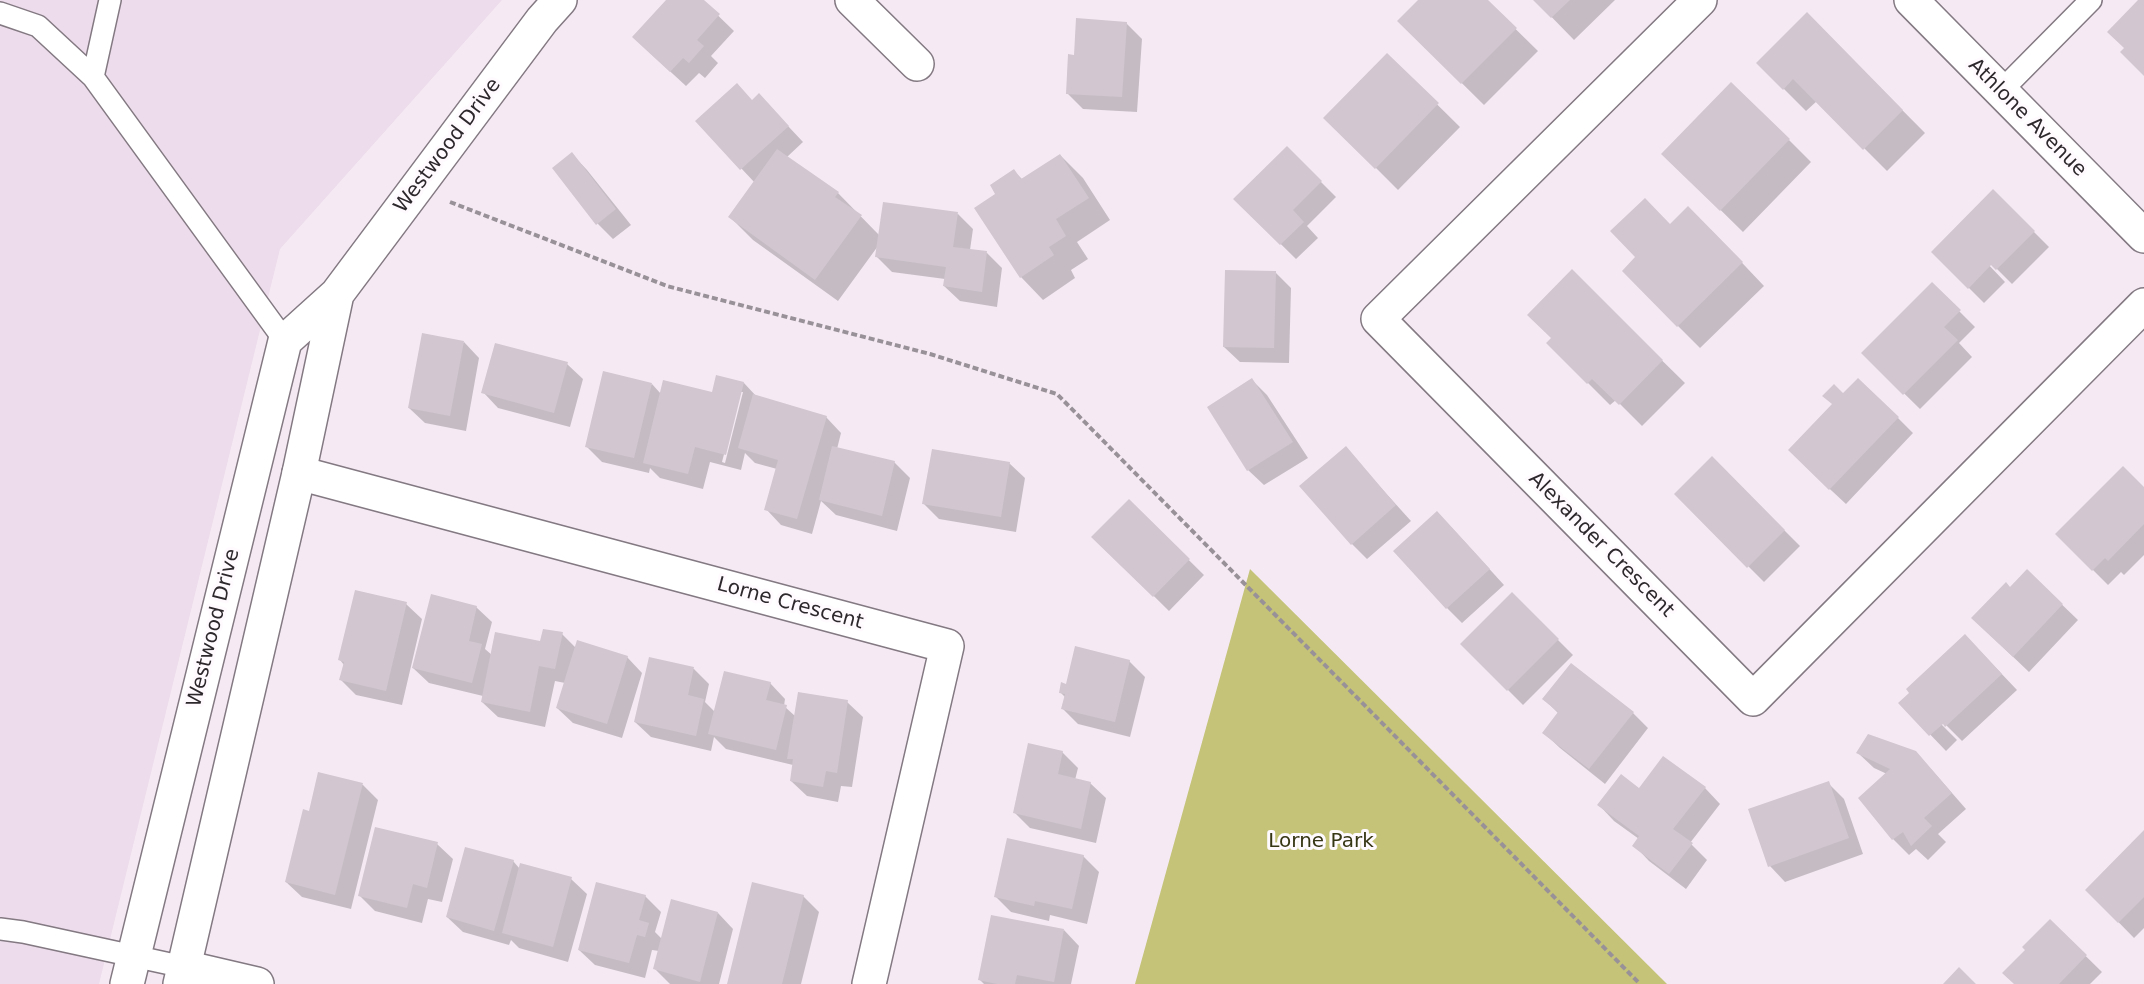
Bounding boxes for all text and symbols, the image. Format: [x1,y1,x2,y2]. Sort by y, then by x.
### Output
street label: Athlone Avenue [1963,54,2091,182]
street label: Westwood Drive [390,74,506,218]
street label: Alexander Crescent [1523,467,1679,623]
street label: Westwood Drive [183,546,245,710]
street label: Lorne Crescent [714,573,866,635]
park label: Lorne Park [1268,830,1374,854]

